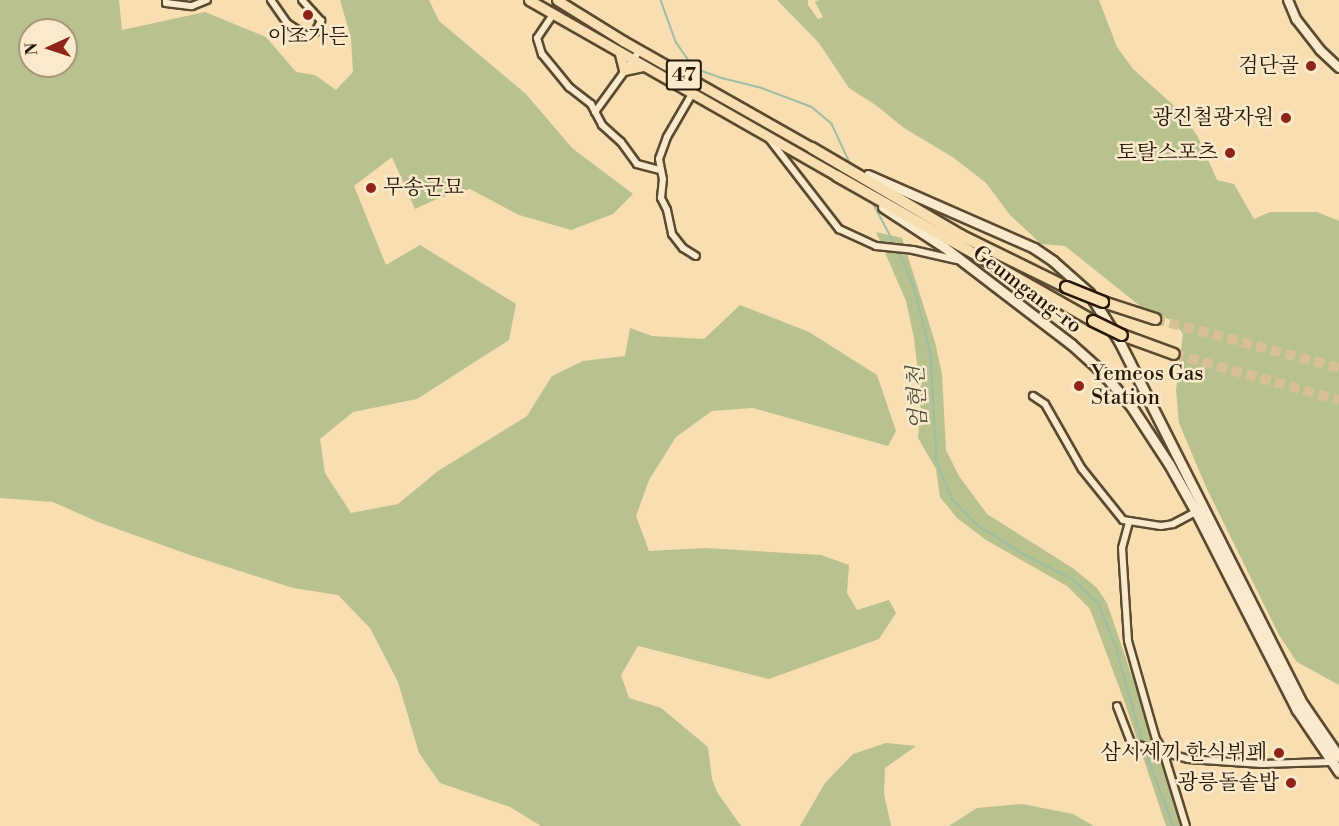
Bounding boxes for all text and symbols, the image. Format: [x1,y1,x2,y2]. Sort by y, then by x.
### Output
marker: 이조가든 [301,8,315,22]
north arrow [18,18,78,78]
place label: 이조가든 [267,24,349,50]
text: N [22,42,42,56]
place label: 검단골 [1238,53,1299,79]
road number: 47 [664,58,704,92]
marker: 검단골 [1304,59,1318,73]
place label: 광진철광자원 [1152,105,1274,131]
marker: 광진철광자원 [1279,111,1293,125]
place label: 토탈스포츠 [1117,140,1218,166]
marker: 토탈스포츠 [1223,146,1237,160]
place label: 무송군묘 [383,175,464,201]
marker: 무송군묘 [364,181,378,195]
street label: Geumgang-ro [967,241,1087,339]
place label: Yemeos Gas Station [1091,361,1204,411]
water label: 엄현천 [903,365,933,431]
marker: Yemeos Gas Station [1072,379,1086,393]
place label: 삼시세끼 한식뷔페 [1100,740,1267,766]
marker: 삼시세끼 한식뷔페 [1272,746,1286,760]
place label: 광릉돌솥밥 [1178,770,1279,796]
marker: 광릉돌솥밥 [1284,776,1298,790]

